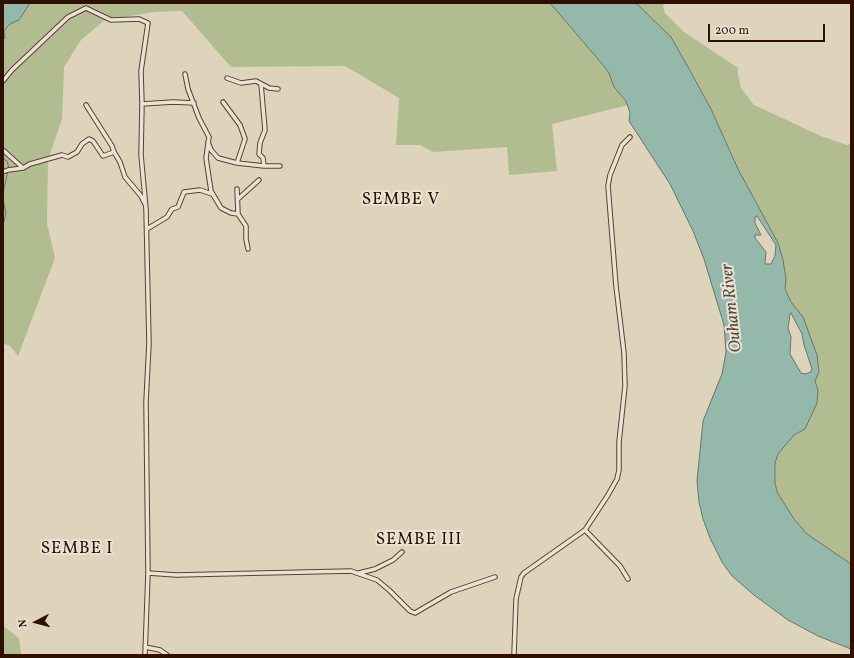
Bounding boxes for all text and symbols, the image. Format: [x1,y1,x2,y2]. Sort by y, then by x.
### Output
scale bar [710,16,827,42]
text: 200 m [715,23,749,39]
district label: SEMBE V [362,191,440,211]
water label: Ouham River [718,263,748,353]
district label: SEMBE III [376,531,462,551]
district label: SEMBE I [41,540,113,560]
north arrow [16,602,56,642]
text: N [16,619,31,628]

